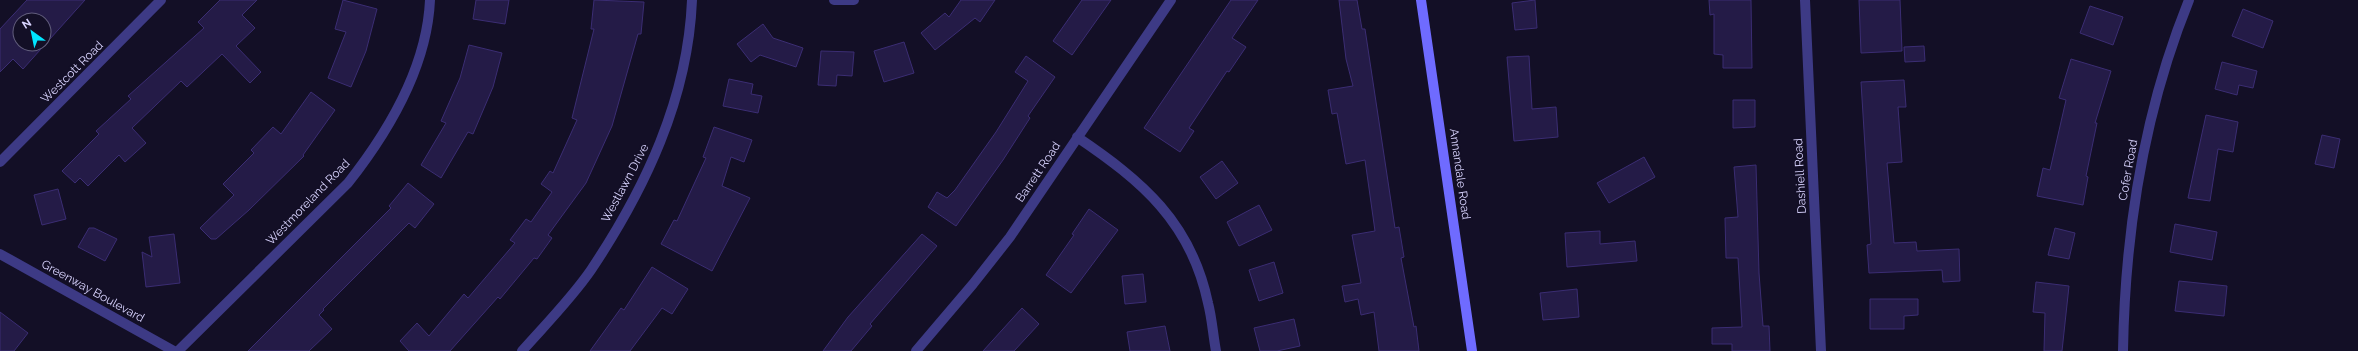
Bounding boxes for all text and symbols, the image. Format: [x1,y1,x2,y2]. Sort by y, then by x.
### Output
north arrow [12,12,52,52]
text: N [20,16,34,32]
street label: Westcott Road [38,38,106,106]
street label: Annandale Road [1447,128,1473,220]
street label: Dashiell Road [1791,138,1809,214]
street label: Cofer Road [2116,138,2140,202]
street label: Barrett Road [1013,139,1063,205]
street label: Westlawn Drive [598,141,652,225]
street label: Westmoreland Road [263,156,353,248]
street label: Greenway Boulevard [39,257,147,325]

